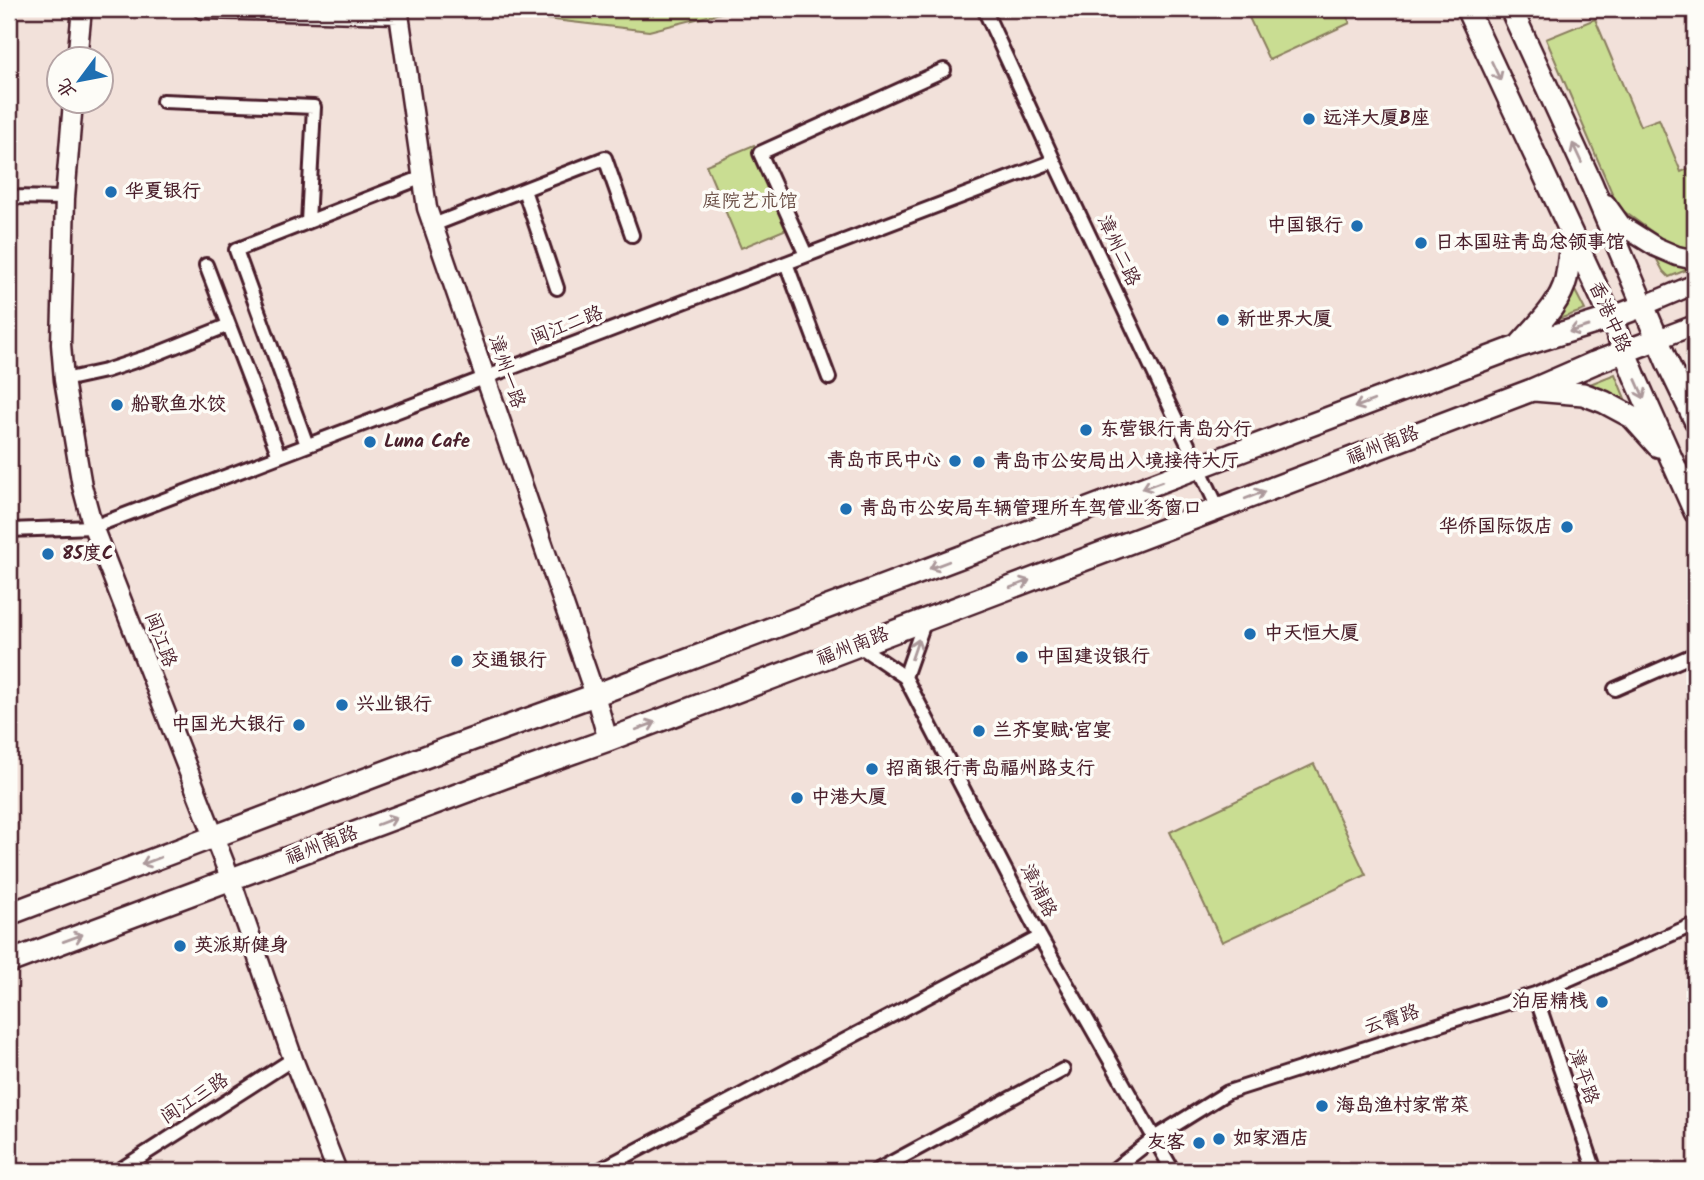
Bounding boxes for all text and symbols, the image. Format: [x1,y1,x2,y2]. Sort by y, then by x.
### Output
north arrow [46,46,116,116]
one-way arrow [1489,60,1503,81]
text: 北 [50,72,85,104]
place label: 远洋大厦B座 [1323,104,1430,134]
marker: 远洋大厦B座 [1301,111,1317,127]
one-way arrow [1570,143,1583,164]
place label: 华夏银行 [125,177,201,207]
marker: 华夏银行 [103,184,119,200]
park label: 庭院艺术馆 [702,187,798,217]
street label: 漳州二路 [1088,210,1148,292]
place label: 中国银行 [1267,211,1343,241]
marker: 中国银行 [1349,218,1365,234]
place label: 日本国驻青岛总领事馆 [1435,228,1625,258]
marker: 日本国驻青岛总领事馆 [1413,235,1429,251]
street label: 香港中路 [1580,276,1638,358]
street label: 闽江二路 [526,298,608,354]
place label: 新世界大厦 [1237,305,1332,335]
marker: 新世界大厦 [1215,312,1231,328]
one-way arrow [1568,323,1590,336]
street label: 漳州一路 [479,331,533,413]
one-way arrow [1634,378,1647,399]
place label: 船歌鱼水饺 [131,390,226,420]
marker: 船歌鱼水饺 [109,397,125,413]
one-way arrow [1354,399,1376,411]
place label: 东营银行青岛分行 [1100,415,1252,445]
street label: 福州南路 [1342,418,1424,474]
marker: 东营银行青岛分行 [1078,422,1094,438]
place label: Luna Cafe [384,427,470,457]
marker: Luna Cafe [362,434,378,450]
place label: 青岛市民中心 [827,446,941,476]
place label: 青岛市公安局出入境接待大厅 [993,447,1240,477]
marker: 青岛市民中心 [947,453,963,469]
marker: 青岛市公安局出入境接待大厅 [971,454,987,470]
one-way arrow [1141,480,1163,492]
one-way arrow [1244,488,1266,501]
place label: 青岛市公安局车辆管理所车驾管业务窗口 [860,494,1202,524]
marker: 青岛市公安局车辆管理所车驾管业务窗口 [838,501,854,517]
place label: 华侨国际饭店 [1439,512,1553,542]
marker: 华侨国际饭店 [1559,519,1575,535]
place label: 85度C [62,539,114,569]
marker: 85度C [40,546,56,562]
one-way arrow [928,559,950,572]
one-way arrow [1008,577,1030,590]
street label: 闽江路 [136,608,184,672]
street label: 福州南路 [812,619,894,675]
place label: 中天恒大厦 [1264,619,1359,649]
marker: 中天恒大厦 [1242,626,1258,642]
one-way arrow [910,638,922,660]
place label: 中国建设银行 [1036,642,1150,672]
place label: 交通银行 [471,646,547,676]
marker: 中国建设银行 [1014,649,1030,665]
marker: 交通银行 [449,653,465,669]
place label: 兴业银行 [356,690,432,720]
marker: 兴业银行 [334,697,350,713]
place label: 中国光大银行 [171,710,285,740]
place label: 兰齐宴赋·宫宴 [993,716,1112,746]
marker: 中国光大银行 [291,717,307,733]
one-way arrow [635,718,657,731]
marker: 兰齐宴赋·宫宴 [971,723,987,739]
place label: 招商银行青岛福州路支行 [886,754,1095,784]
marker: 招商银行青岛福州路支行 [864,761,880,777]
place label: 中港大厦 [811,783,887,813]
marker: 中港大厦 [789,790,805,806]
one-way arrow [376,814,397,827]
street label: 福州南路 [281,818,363,874]
one-way arrow [140,856,162,868]
street label: 漳浦路 [1012,859,1064,923]
one-way arrow [61,931,83,944]
place label: 英派斯健身 [194,931,289,961]
marker: 英派斯健身 [172,938,188,954]
place label: 泊居精栈 [1512,987,1588,1017]
marker: 泊居精栈 [1594,994,1610,1010]
street label: 云霄路 [1360,997,1424,1043]
street label: 漳平路 [1560,1045,1606,1109]
street label: 闽江三路 [155,1066,235,1132]
place label: 海岛渔村家常菜 [1336,1091,1469,1121]
marker: 海岛渔村家常菜 [1314,1098,1330,1114]
place label: 如家酒店 [1233,1124,1309,1154]
place label: 友客 [1147,1128,1185,1158]
marker: 如家酒店 [1211,1131,1227,1147]
marker: 友客 [1191,1135,1207,1151]

